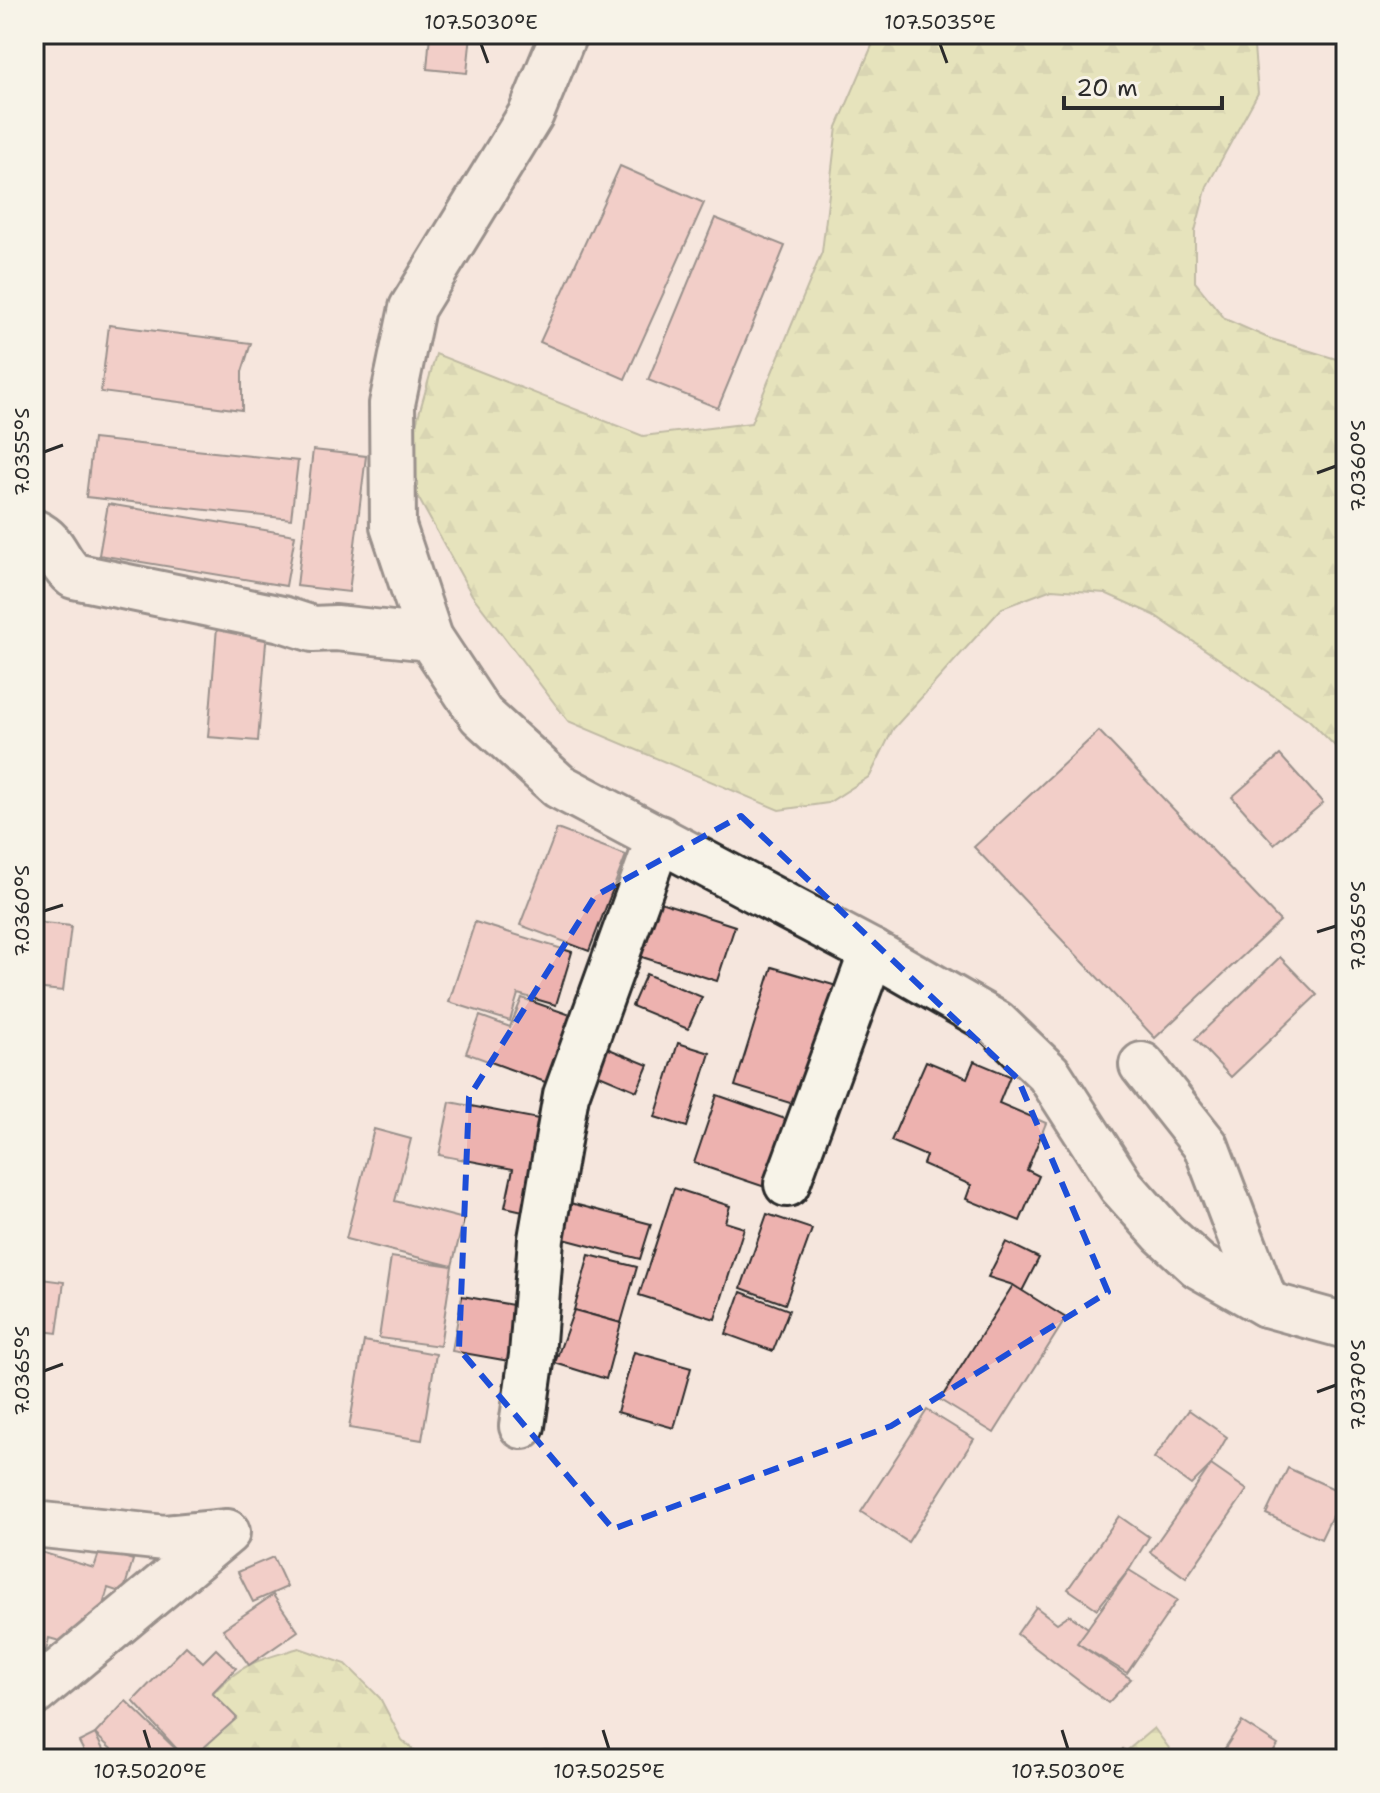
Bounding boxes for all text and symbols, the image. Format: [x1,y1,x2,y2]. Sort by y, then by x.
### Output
text: 107.5030°E [424,9,538,35]
text: 107.5035°E [884,9,996,35]
scale bar [1064,60,1222,110]
text: 20 m [1076,72,1138,104]
text: 7.0355°S [9,408,35,496]
text: 7.0360°S [1345,420,1371,512]
text: 7.0360°S [9,865,35,957]
text: 7.0365°S [1345,881,1371,971]
text: 7.0365°S [9,1326,35,1416]
text: 7.0370°S [1345,1339,1371,1431]
text: 107.5020°E [93,1758,207,1784]
text: 107.5025°E [553,1758,665,1784]
text: 107.5030°E [1011,1758,1125,1784]

